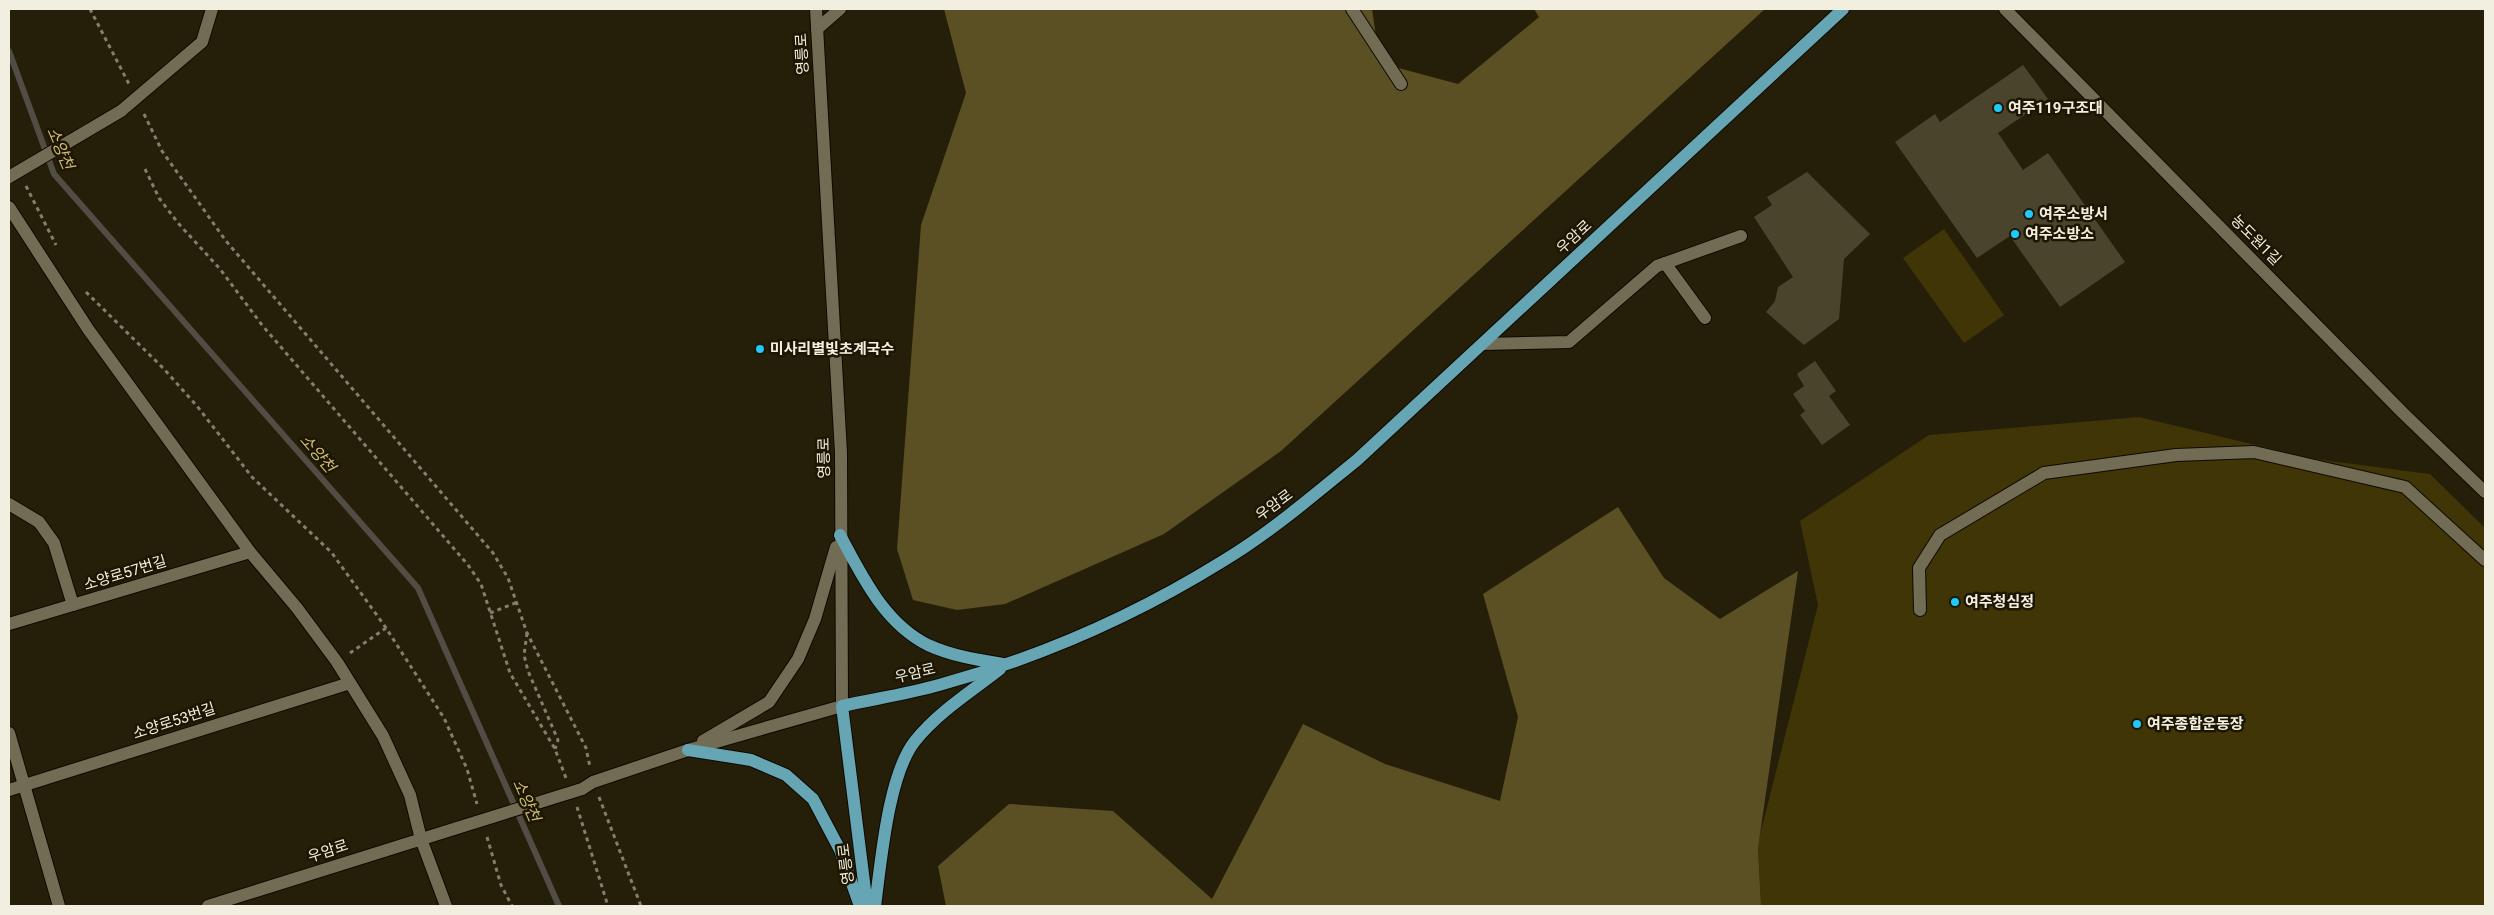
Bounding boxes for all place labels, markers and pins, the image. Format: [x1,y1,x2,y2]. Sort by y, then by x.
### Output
place label: 여주119구조대 [2008,99,2103,117]
marker: 여주119구조대 [1992,102,2004,114]
place label: 여주소방서 [2039,205,2108,223]
marker: 여주소방서 [2023,208,2035,220]
place label: 여주소방소 [2025,225,2094,243]
marker: 여주소방소 [2009,228,2021,240]
place label: 미사리별빛초계국수 [770,340,894,358]
marker: 미사리별빛초계국수 [754,343,766,355]
place label: 여주청심정 [1965,593,2034,611]
marker: 여주청심정 [1949,596,1961,608]
place label: 여주종합운동장 [2147,715,2244,733]
marker: 여주종합운동장 [2131,718,2143,730]

